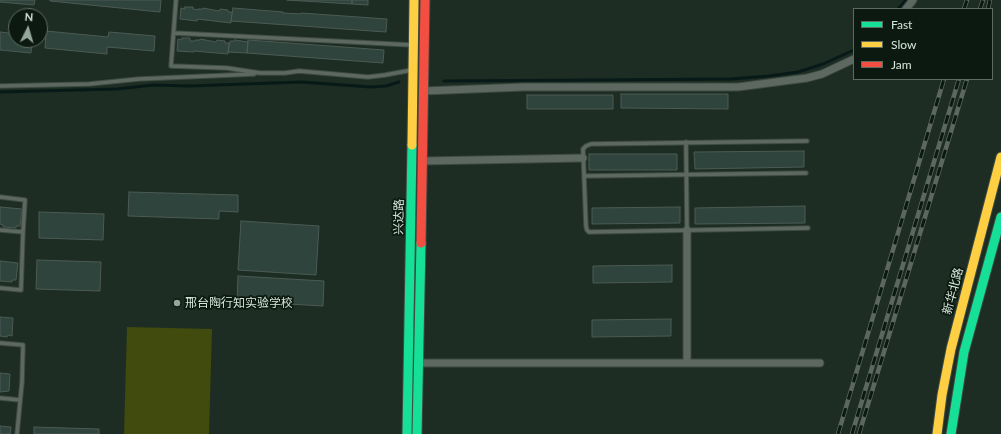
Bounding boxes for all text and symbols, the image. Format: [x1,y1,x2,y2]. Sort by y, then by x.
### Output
north arrow [8,8,48,48]
legend [853,8,993,80]
text: N [24,10,34,23]
text: Fast [891,17,912,32]
text: Slow [891,37,916,52]
text: Jam [891,57,912,72]
street label: 兴达路 [391,199,407,235]
street label: 新华北路 [940,266,966,316]
place label: 邢台陶行知实验学校 [185,296,293,310]
marker: 邢台陶行知实验学校 [172,298,182,308]

